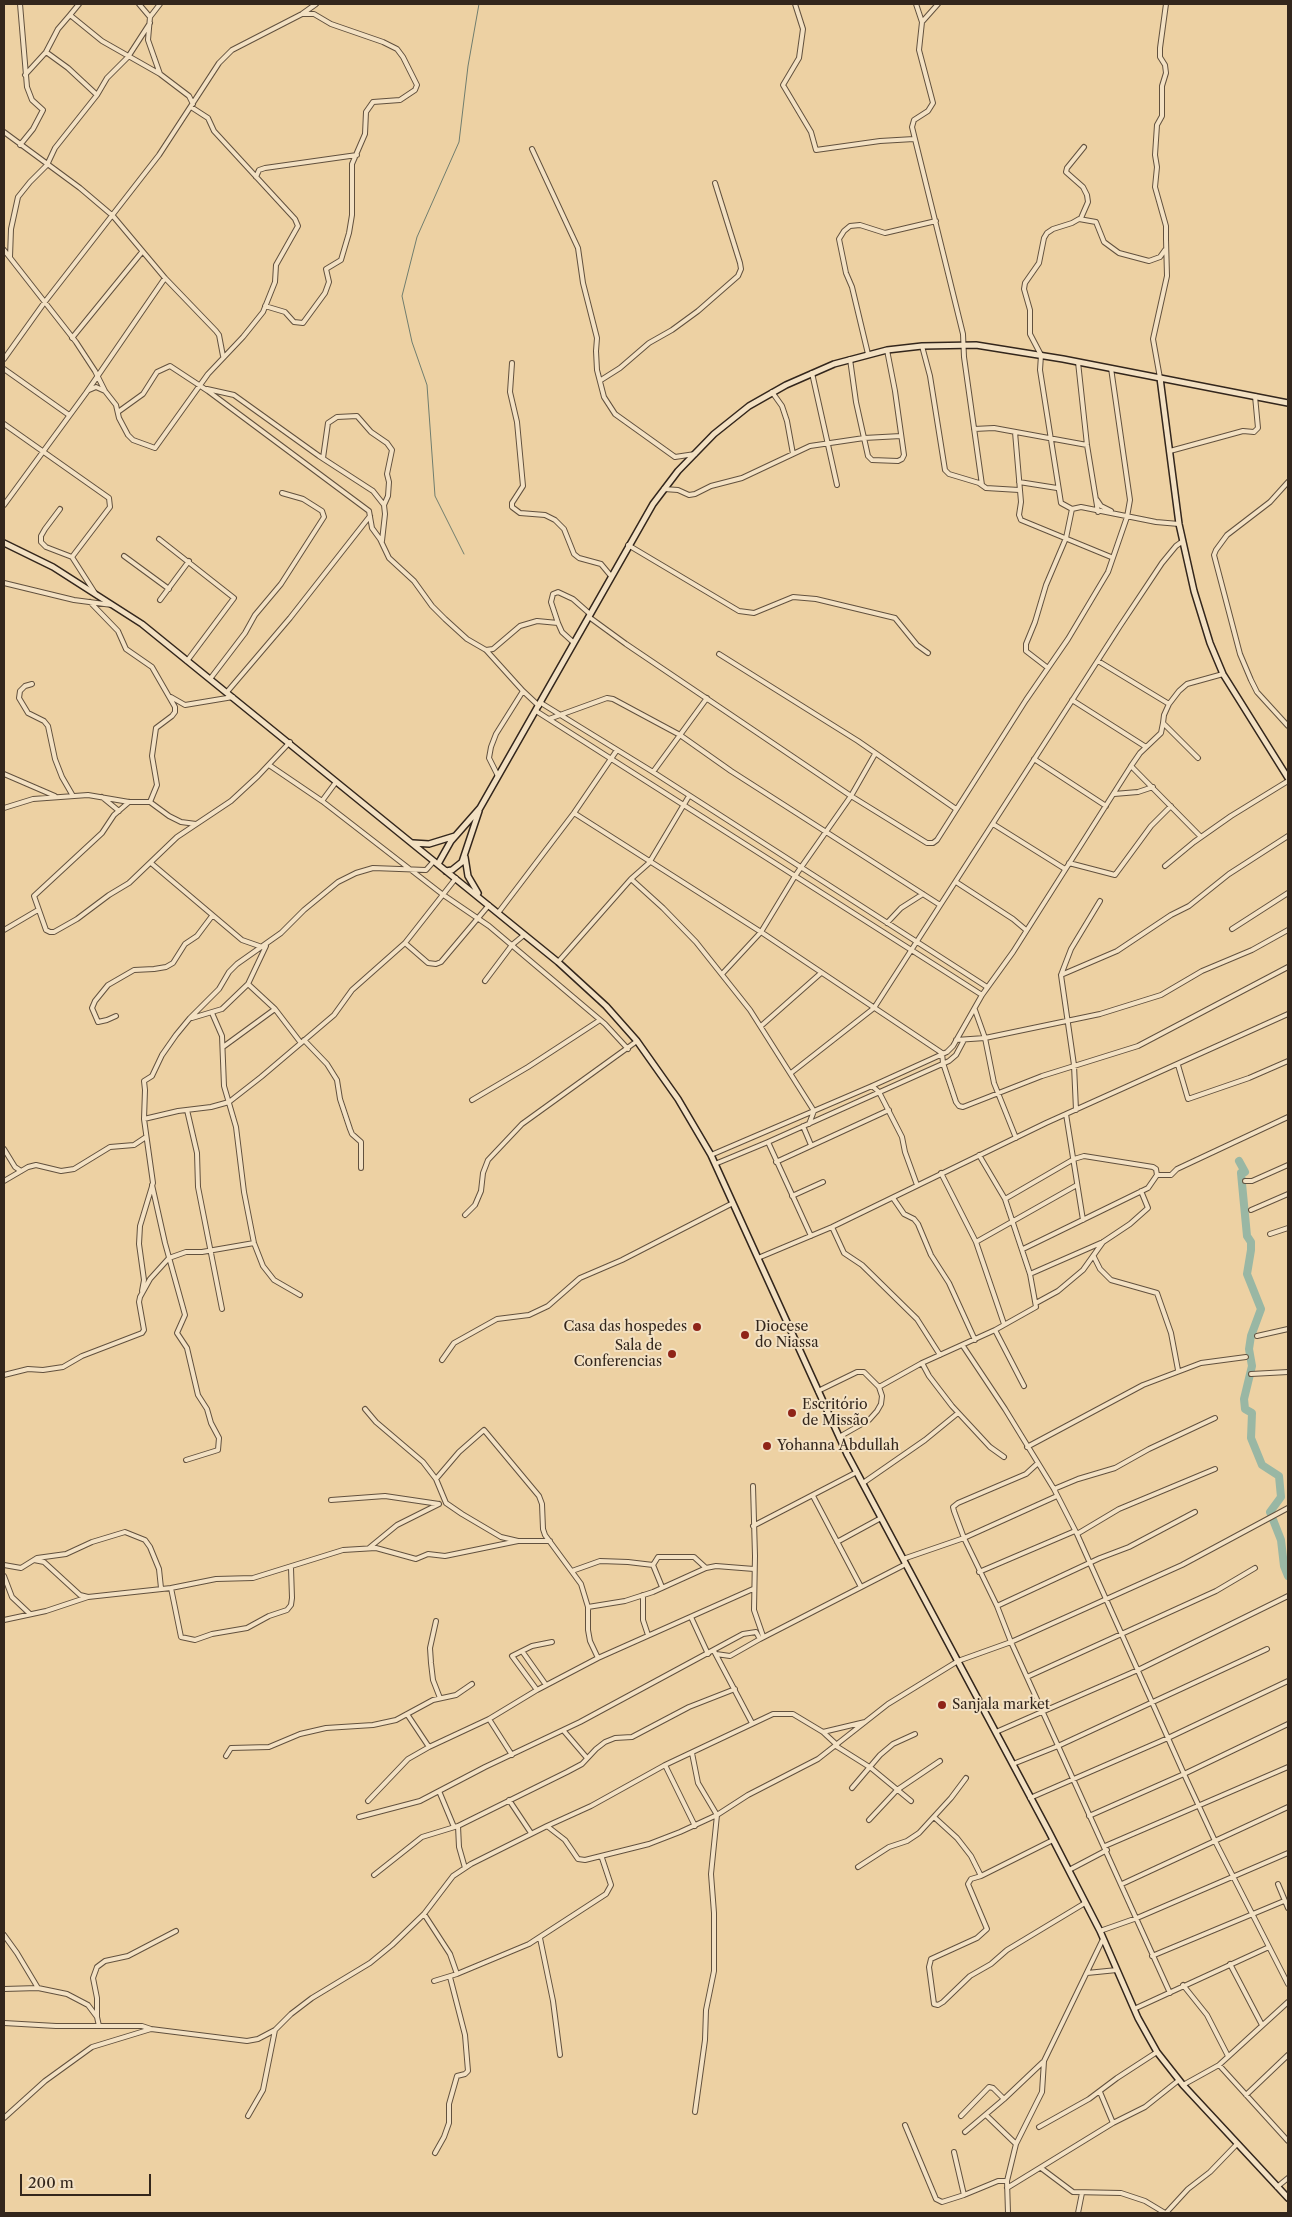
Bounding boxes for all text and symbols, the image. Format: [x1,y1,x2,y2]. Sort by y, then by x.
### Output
place label: Casa das hospedes [563,1319,687,1335]
place label: Diocese do Niassa [755,1319,819,1351]
marker: Casa das hospedes [691,1321,703,1333]
marker: Diocese do Niassa [739,1329,751,1341]
place label: Sala de Conferencias [574,1338,662,1370]
marker: Sala de Conferencias [666,1348,678,1360]
place label: Escritório de Missão [802,1397,869,1430]
marker: Escritório de Missão [786,1407,798,1419]
place label: Yohanna Abdullah [777,1438,899,1454]
marker: Yohanna Abdullah [761,1440,773,1452]
place label: Sanjala market [952,1697,1050,1713]
marker: Sanjala market [936,1699,948,1711]
scale bar [22,2164,154,2196]
text: 200 m [28,2173,74,2192]

